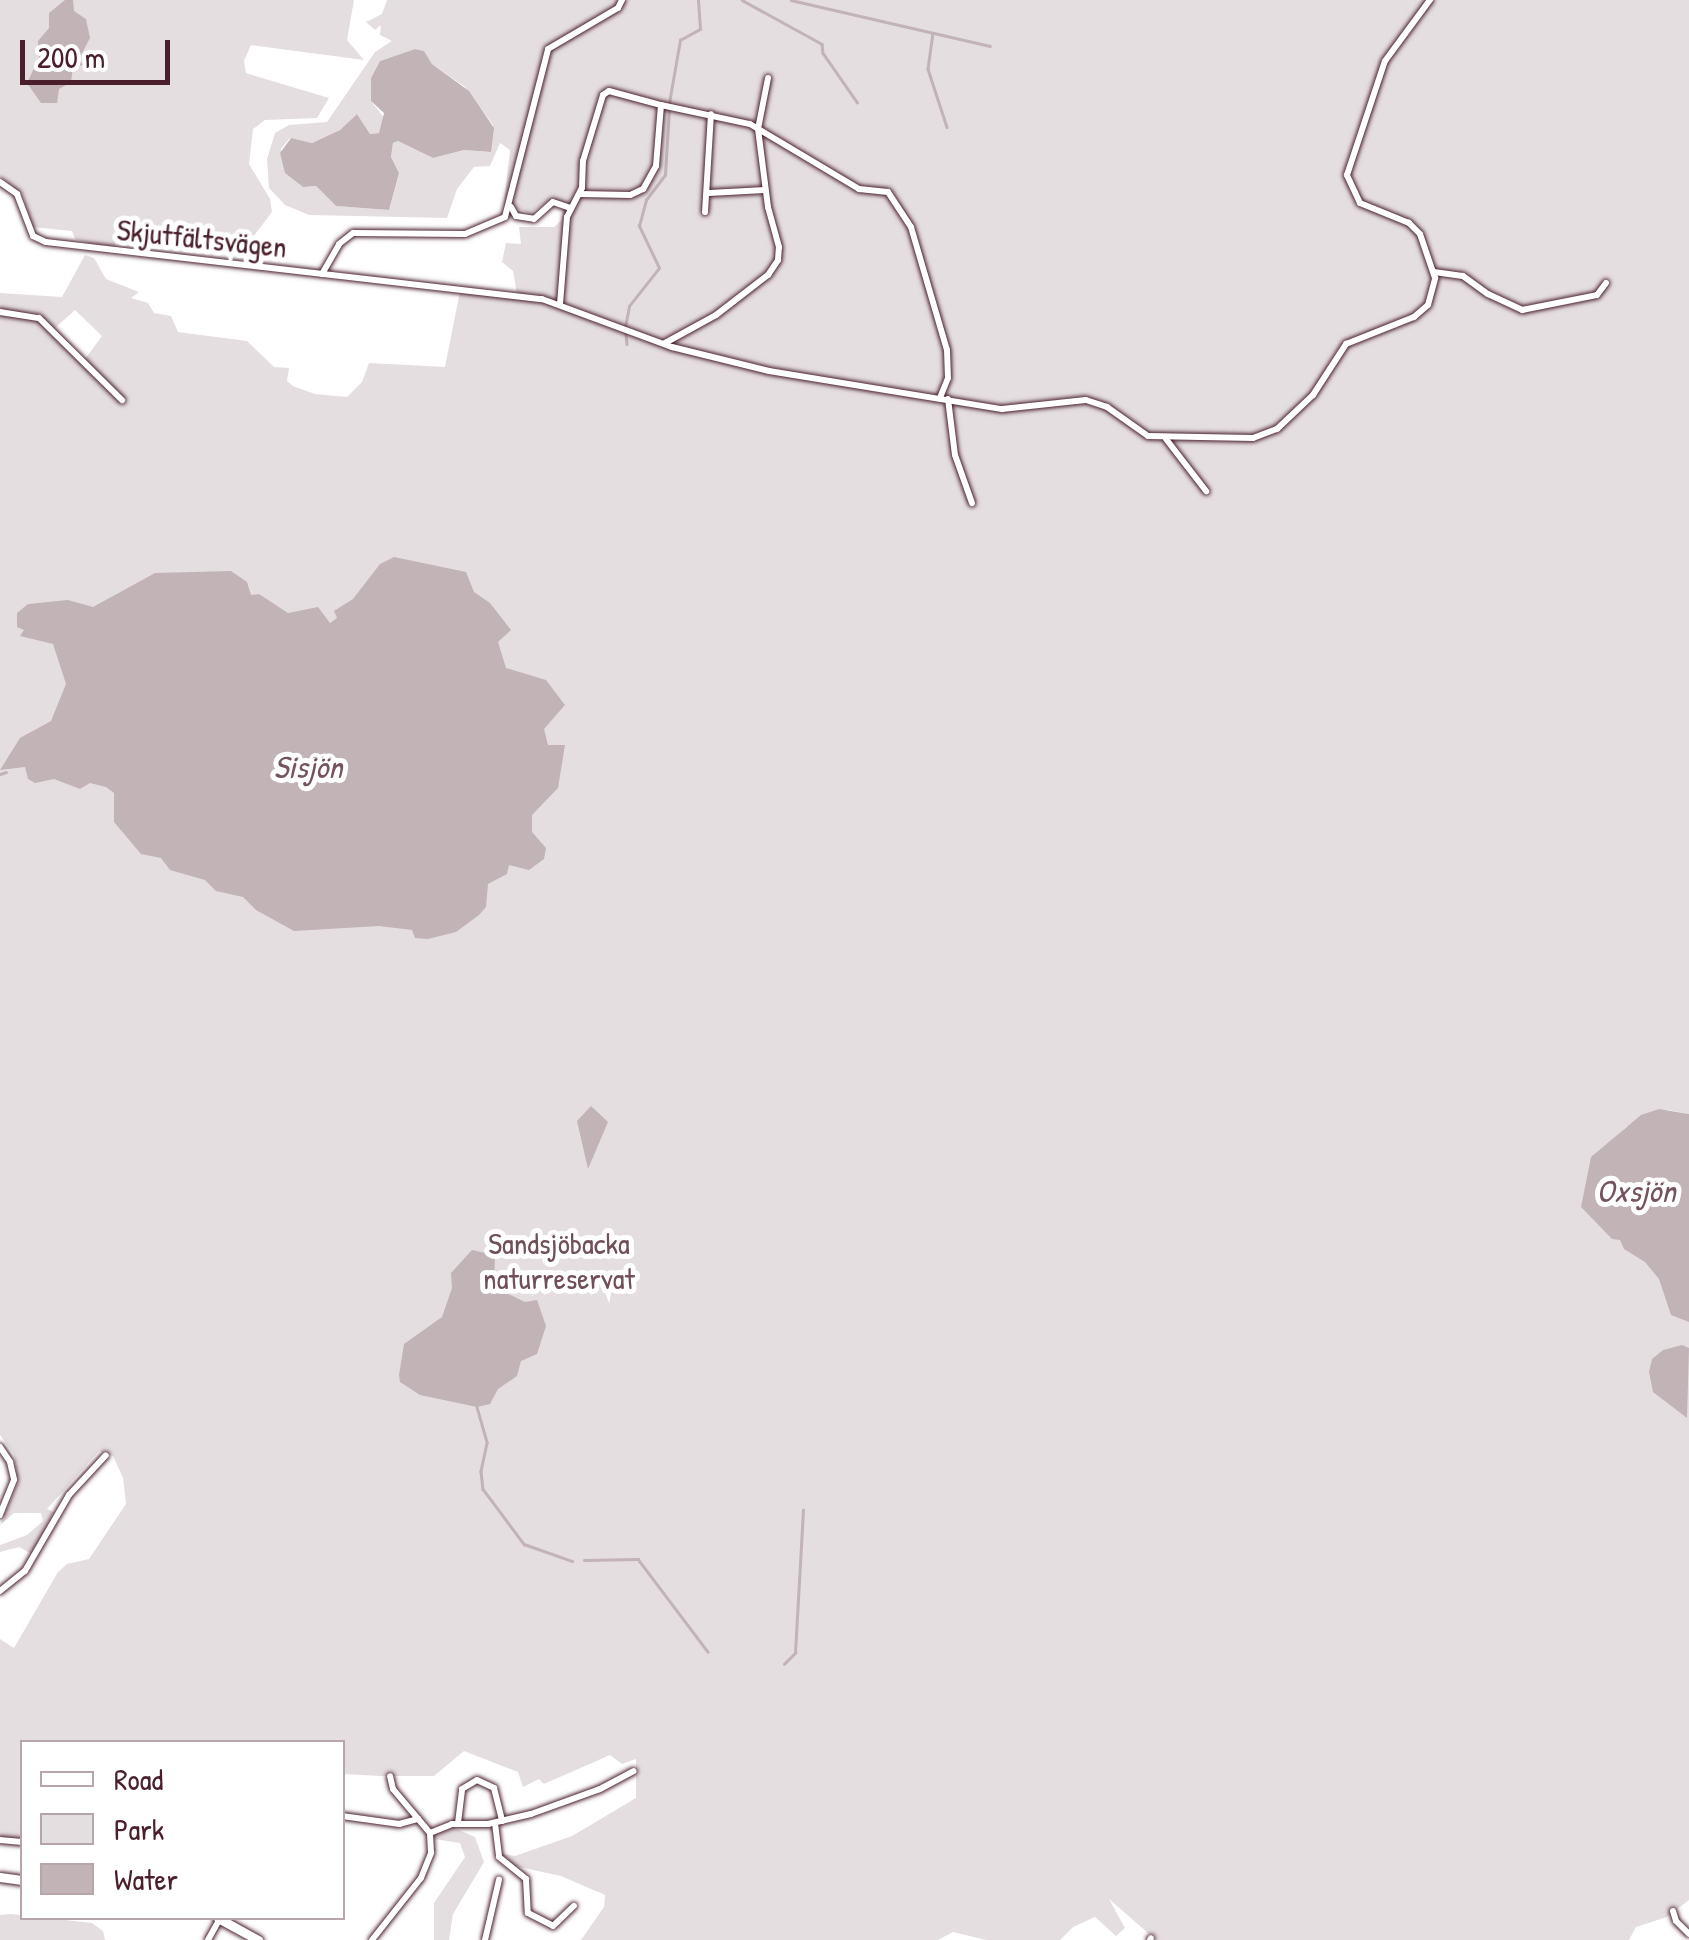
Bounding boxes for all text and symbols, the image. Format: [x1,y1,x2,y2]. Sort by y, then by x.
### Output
scale bar [25,20,175,82]
text: 200 m [37,37,105,77]
street label: Skjutfältsvägen [115,211,289,265]
water label: Sisjön [273,748,343,786]
water label: Oxsjön [1596,1172,1676,1210]
park label: Sandsjöbacka naturreservat [483,1225,635,1296]
legend [20,1740,345,1920]
text: Road [114,1759,163,1799]
text: Park [114,1809,164,1849]
text: Water [114,1859,178,1899]

